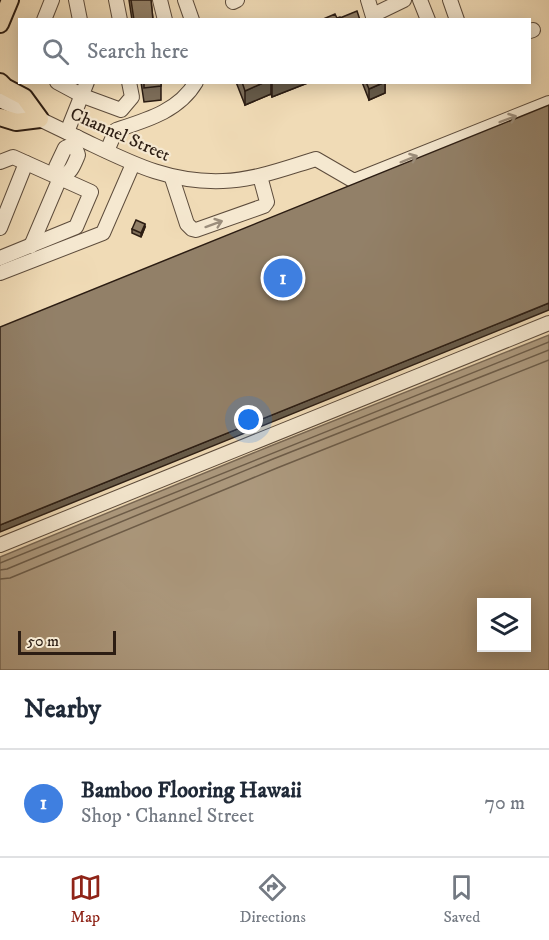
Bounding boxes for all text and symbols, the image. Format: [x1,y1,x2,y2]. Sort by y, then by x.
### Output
search box [18,18,531,84]
icon: search [39,35,72,68]
text: Search here [87,38,189,65]
street label: Channel Street [67,103,174,167]
one-way arrow [498,113,516,124]
one-way arrow [399,153,417,164]
one-way arrow [204,217,223,228]
pin: 1 [264,256,302,300]
your location [234,405,263,434]
map controls [477,598,531,652]
button: layers [477,598,531,652]
scale bar [18,628,116,656]
text: 50 m [27,631,59,651]
text: Nearby [24,693,101,726]
text: Bamboo Flooring Hawaii [81,777,302,804]
text: 1 [40,791,47,816]
text: 70 m [484,791,525,816]
text: Shop · Channel Street [81,804,254,829]
tab: Map [69,871,102,927]
tab: Directions [239,871,306,927]
tab: Saved [443,871,480,927]

